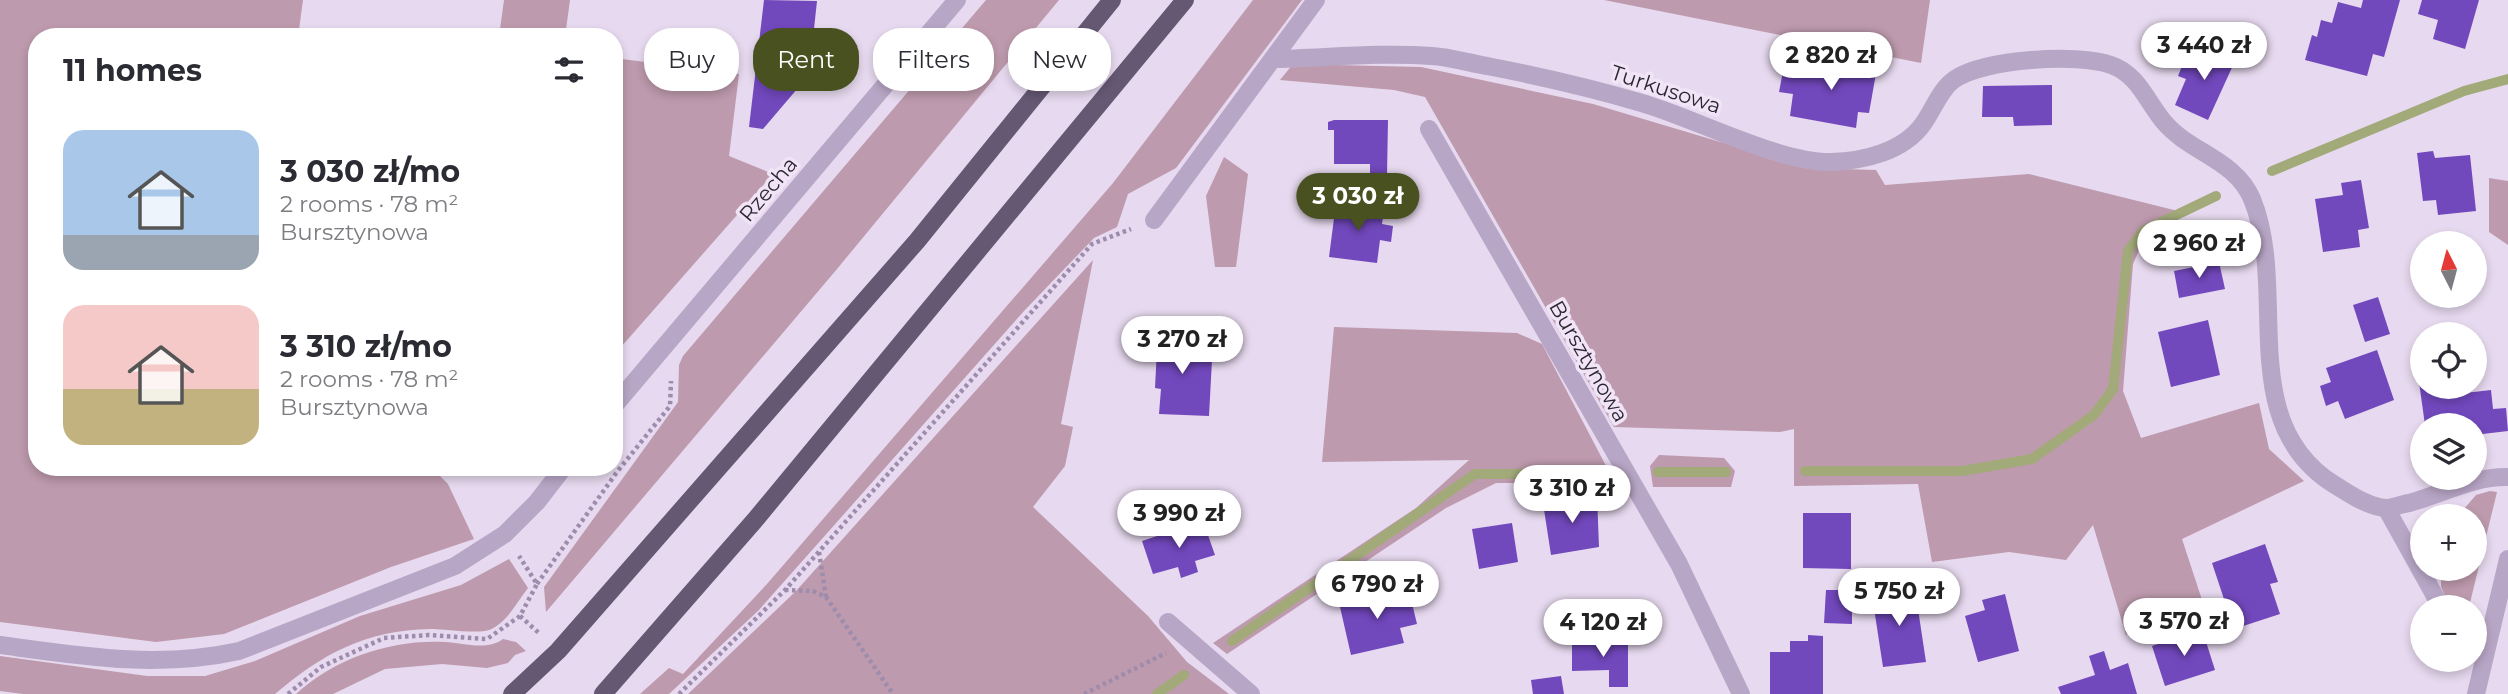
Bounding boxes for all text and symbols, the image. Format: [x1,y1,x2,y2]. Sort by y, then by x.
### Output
pin: 3 440 zł [2132,22,2276,82]
chip: Buy [644,28,739,91]
chip: Rent [753,28,859,91]
chip: Filters [873,28,994,91]
chip: New [1008,28,1111,91]
text: 3 440 zł [2157,31,2251,59]
pin: 2 820 zł [1759,32,1903,92]
text: 2 820 zł [1786,41,1876,69]
icon: filters [550,51,588,89]
text: 11 homes [63,52,202,89]
street label: Turkusowa [1608,59,1724,119]
street label: Rzecha [734,152,802,226]
text: 3 030 zł/mo [280,153,460,190]
icon: home [119,158,203,242]
pin: 3 030 zł [1286,174,1430,233]
text: 3 030 zł [1312,182,1404,210]
text: 2 rooms · 78 m² [280,190,458,218]
text: Bursztynowa [280,218,429,246]
pin: 2 960 zł [2127,220,2271,280]
text: 2 960 zł [2153,229,2245,257]
north arrow [2410,231,2487,308]
map controls [2410,231,2487,672]
street label: Bursztynowa [1544,296,1634,426]
pin: 3 270 zł [1110,316,1254,376]
button: locate [2410,322,2487,399]
text: 3 270 zł [1137,325,1227,353]
text: 3 310 zł/mo [280,328,452,365]
icon: home [119,333,203,417]
text: 2 rooms · 78 m² [280,365,458,393]
text: Bursztynowa [280,393,429,421]
button: layers [2410,413,2487,490]
pin: 3 310 zł [1500,466,1644,525]
text: 3 310 zł [1530,474,1614,502]
pin: 3 990 zł [1107,490,1251,550]
text: 3 990 zł [1133,499,1225,527]
button: + [2410,504,2487,581]
pin: 6 790 zł [1305,562,1449,621]
pin: 5 750 zł [1827,568,1971,628]
text: 6 790 zł [1331,570,1423,598]
text: 5 750 zł [1854,577,1944,605]
button: − [2410,595,2487,672]
pin: 3 570 zł [2112,598,2256,658]
pin: 4 120 zł [1531,600,1675,659]
text: 3 570 zł [2139,607,2229,635]
text: 4 120 zł [1559,608,1647,636]

